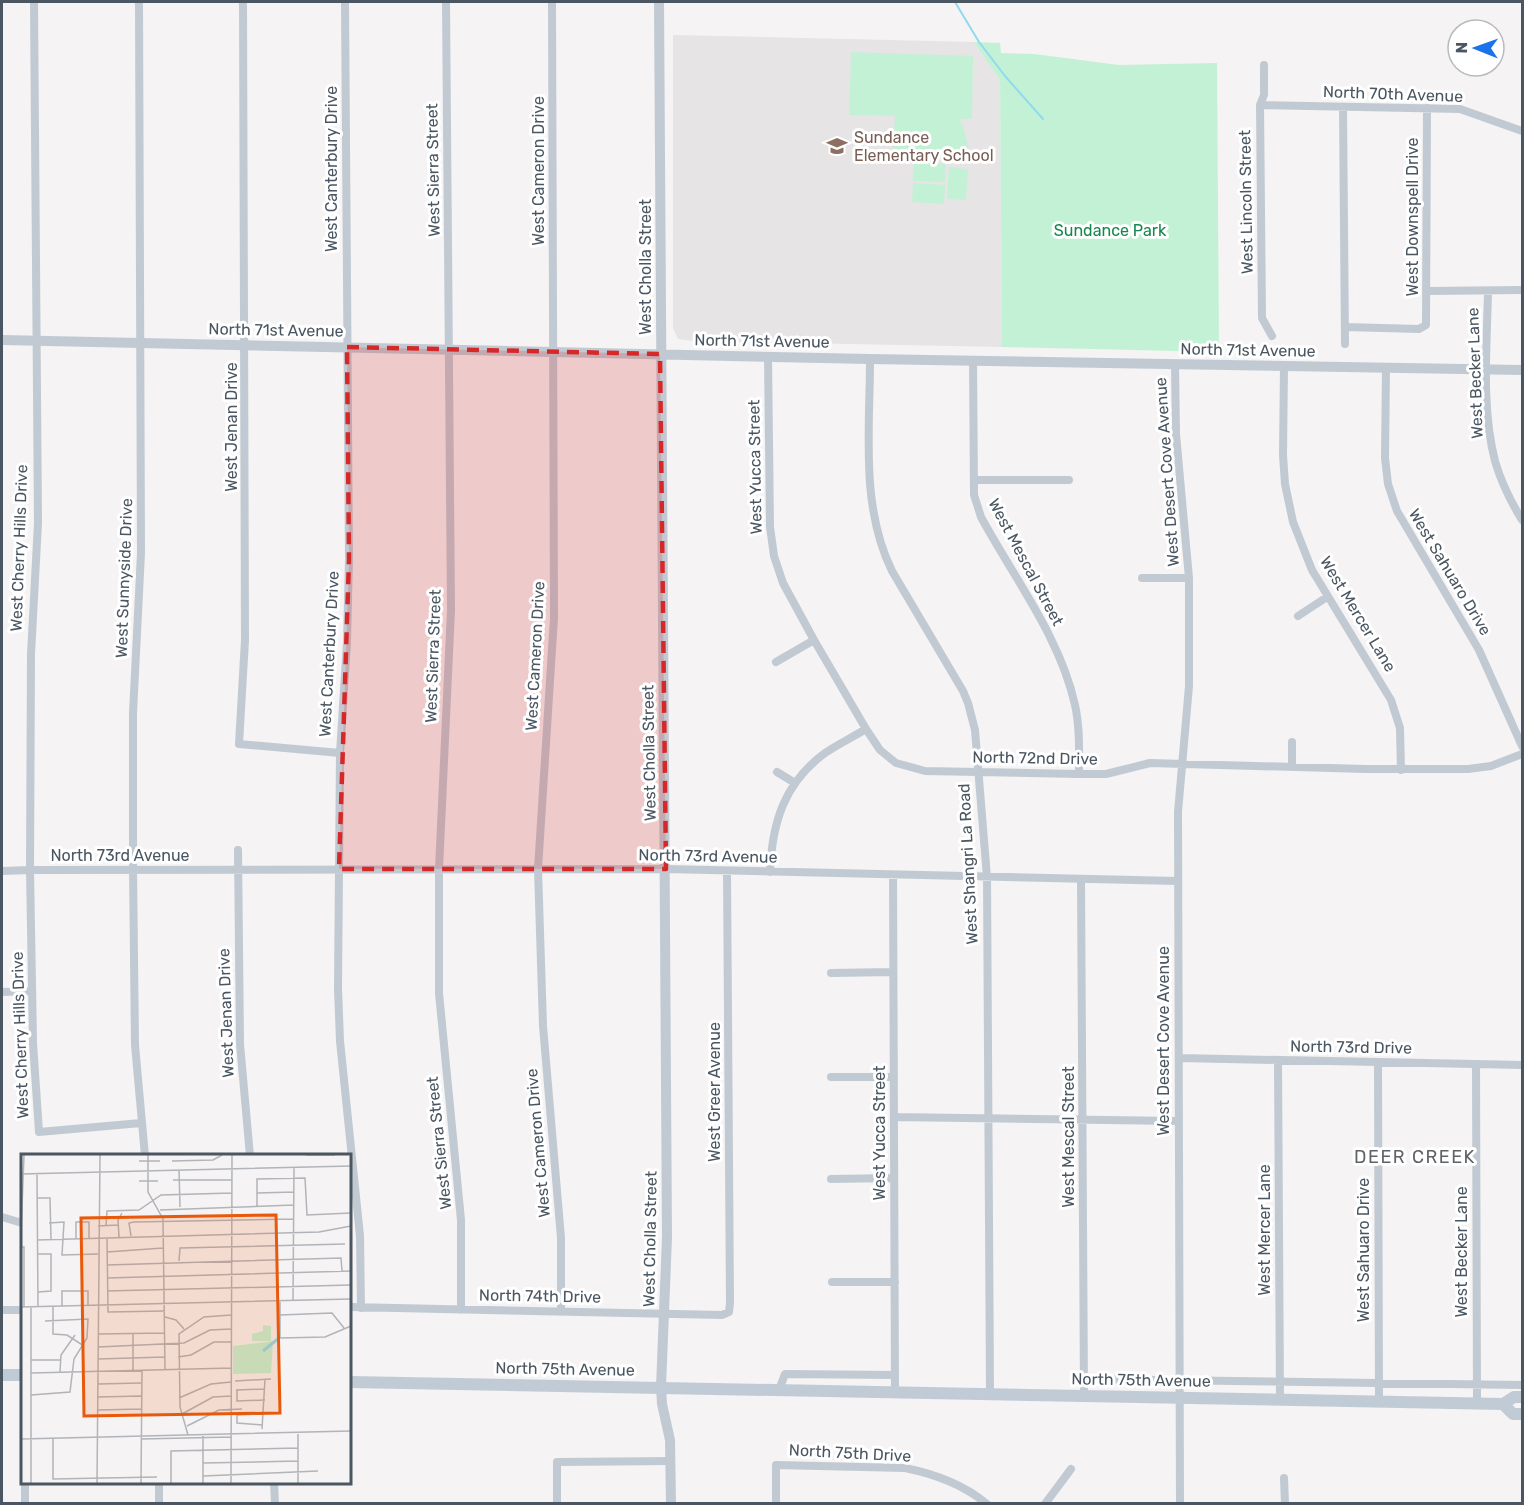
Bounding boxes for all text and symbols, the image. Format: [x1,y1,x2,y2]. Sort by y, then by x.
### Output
north arrow [1446,18,1506,78]
text: N [1452,42,1471,54]
street label: North 70th Avenue [1323,82,1463,106]
street label: West Canterbury Drive [322,86,341,252]
street label: West Cameron Drive [529,96,548,246]
street label: West Sierra Street [422,103,444,237]
place label: Sundance Elementary School [854,128,994,165]
street label: West Lincoln Street [1235,130,1257,274]
school or university icon: Sundance Elementary School [825,134,849,158]
street label: West Downspell Drive [1403,137,1422,297]
street label: West Cholla Street [636,199,655,335]
park label: Sundance Park [1054,221,1167,240]
street label: West Becker Lane [1463,307,1487,439]
street label: North 71st Avenue [208,319,344,341]
street label: North 71st Avenue [694,330,830,352]
street label: North 71st Avenue [1180,339,1316,361]
street label: West Jenan Drive [222,362,241,492]
street label: West Desert Cove Avenue [1151,377,1183,567]
street label: West Yucca Street [744,399,766,535]
street label: West Cherry Hills Drive [7,464,31,632]
street label: West Mescal Street [984,495,1068,629]
street label: West Sunnyside Drive [112,498,136,658]
street label: West Sahuaro Drive [1405,505,1495,639]
street label: West Mercer Lane [1316,553,1400,675]
street label: West Canterbury Drive [315,570,343,737]
street label: West Cameron Drive [522,581,548,731]
street label: West Sierra Street [421,589,445,723]
street label: West Cholla Street [638,685,660,821]
street label: North 72nd Drive [972,747,1098,769]
street label: West Shangri La Road [954,783,982,945]
street label: North 73rd Avenue [638,845,778,867]
street label: North 73rd Avenue [50,846,190,865]
street label: West Desert Cove Avenue [1154,946,1173,1136]
street label: West Jenan Drive [214,948,238,1078]
street label: West Cherry Hills Drive [8,951,32,1119]
street label: West Greer Avenue [705,1022,724,1162]
street label: North 73rd Drive [1290,1036,1412,1058]
street label: West Yucca Street [870,1066,889,1200]
street label: West Mescal Street [1059,1066,1078,1208]
street label: West Cameron Drive [522,1068,554,1218]
street label: West Sierra Street [423,1076,455,1210]
district label: DEER CREEK [1354,1146,1476,1168]
inset map [21,1154,351,1484]
street label: West Mercer Lane [1255,1164,1274,1296]
street label: West Cholla Street [639,1171,661,1307]
street label: West Sahuaro Drive [1354,1178,1373,1322]
street label: West Becker Lane [1452,1186,1471,1318]
street label: North 74th Drive [479,1285,601,1307]
street label: North 75th Avenue [495,1358,635,1380]
street label: North 75th Avenue [1071,1369,1211,1391]
street label: North 75th Drive [788,1440,912,1466]

